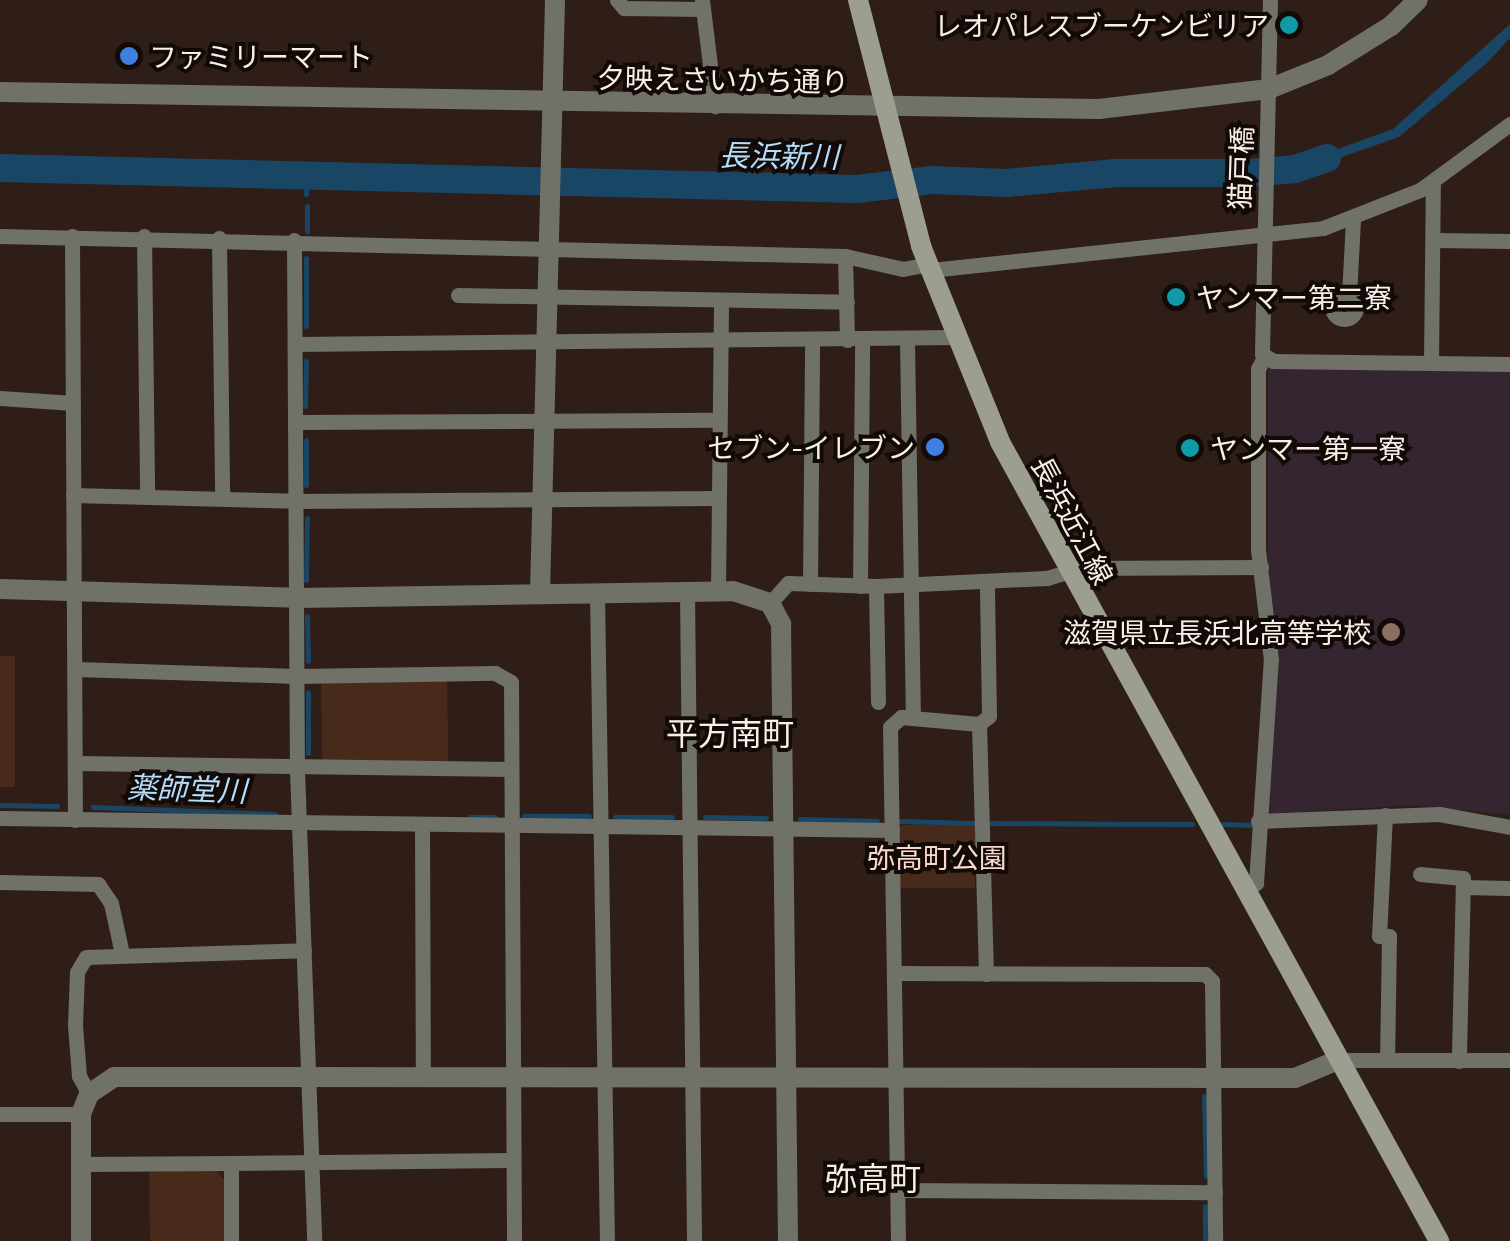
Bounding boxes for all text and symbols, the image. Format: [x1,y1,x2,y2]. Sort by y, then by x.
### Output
place label: レオパレスブーケンビリア [933,8,1269,42]
marker: レオパレスブーケンビリア [1278,14,1300,36]
place label: ファミリーマート [149,39,373,73]
marker: ファミリーマート [118,45,140,67]
street label: 夕映えさいかち通り [597,60,849,98]
street label: 猫戸橋 [1222,125,1258,211]
water label: 長浜新川 [719,136,839,174]
place label: ヤンマー第二寮 [1196,280,1392,314]
marker: ヤンマー第二寮 [1165,286,1187,308]
place label: セブン-イレブン [707,430,915,464]
place label: ヤンマー第一寮 [1210,431,1406,465]
marker: セブン-イレブン [924,436,946,458]
marker: ヤンマー第一寮 [1179,437,1201,459]
street label: 長浜近江線 [1025,450,1121,590]
place label: 滋賀県立長浜北高等学校 [1063,615,1371,649]
marker: 滋賀県立長浜北高等学校 [1380,621,1402,643]
district label: 平方南町 [666,713,794,751]
water label: 薬師堂川 [126,768,248,808]
park label: 弥高町公園 [867,840,1007,874]
district label: 弥高町 [825,1158,921,1196]

